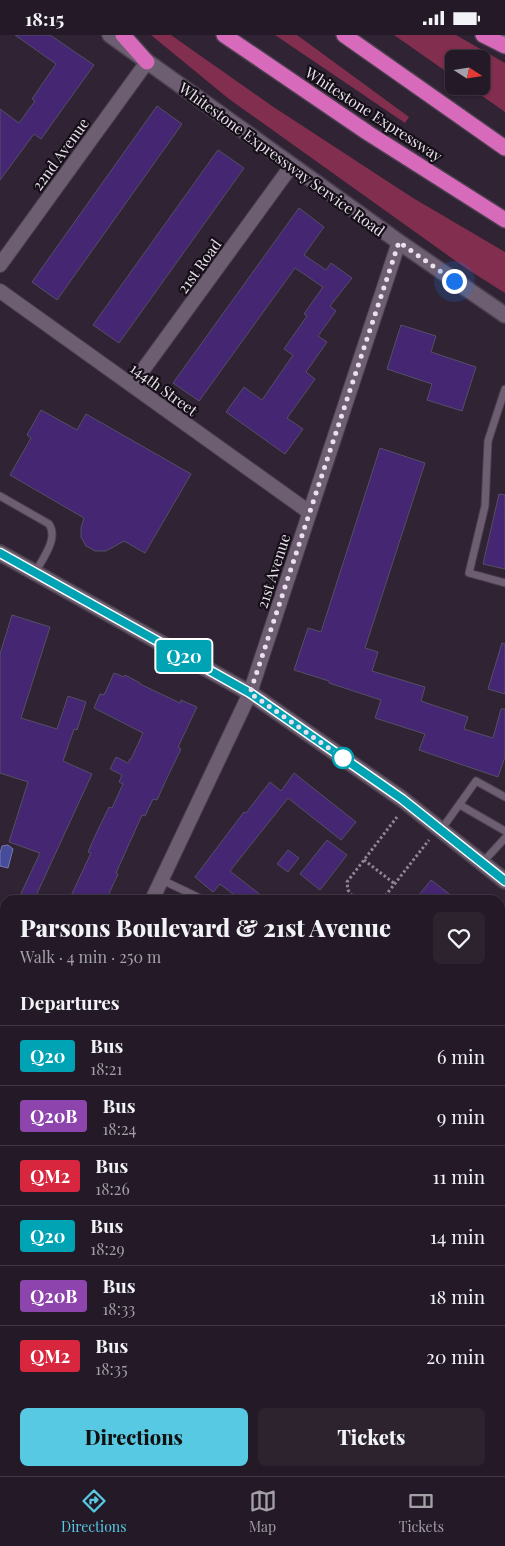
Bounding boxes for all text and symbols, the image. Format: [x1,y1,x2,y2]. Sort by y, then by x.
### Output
text: 18:15 [25,5,64,31]
north arrow [445,50,490,95]
map controls [445,50,490,95]
street label: Whitestone Expressway [301,62,447,166]
street label: Whitestone Expressway Service Road [174,77,389,241]
street label: 22nd Avenue [27,114,93,194]
street label: 21st Road [173,235,226,297]
your location [442,269,467,294]
street label: 144th Street [126,358,202,421]
street label: 21st Avenue [252,531,294,611]
line badge: Q20 [155,640,213,672]
text: Q20 [166,644,202,668]
unlabelled marker [332,747,354,769]
text: Parsons Boulevard & 21st Avenue [20,911,391,943]
button: heart [433,912,485,964]
text: Walk · 4 min · 250 m [20,946,161,967]
text: Departures [20,989,120,1015]
text: Bus [90,1032,123,1058]
text: 6 min [437,1043,485,1069]
text: Q20 [30,1044,65,1068]
text: 18:21 [90,1058,122,1079]
text: Bus [102,1092,135,1118]
text: 9 min [437,1103,485,1129]
text: Q20B [30,1104,77,1128]
text: 18:24 [102,1118,136,1139]
text: Bus [95,1152,128,1178]
text: 11 min [432,1163,485,1189]
text: QM2 [30,1164,70,1188]
text: 18:26 [95,1178,130,1199]
text: Bus [90,1212,123,1238]
text: 14 min [430,1223,485,1249]
text: Q20 [30,1224,65,1248]
text: 18:29 [90,1238,125,1259]
text: Bus [102,1272,135,1298]
text: 18 min [430,1283,485,1309]
text: Q20B [30,1284,77,1308]
text: 18:33 [102,1298,135,1319]
text: Bus [95,1332,128,1358]
text: 20 min [426,1343,485,1369]
text: QM2 [30,1344,70,1368]
text: 18:35 [95,1358,128,1379]
button: Directions [20,1408,248,1466]
button: Tickets [258,1408,485,1466]
tab: Directions [61,1487,126,1536]
tab: Map [249,1487,277,1536]
tab: Tickets [399,1487,444,1536]

